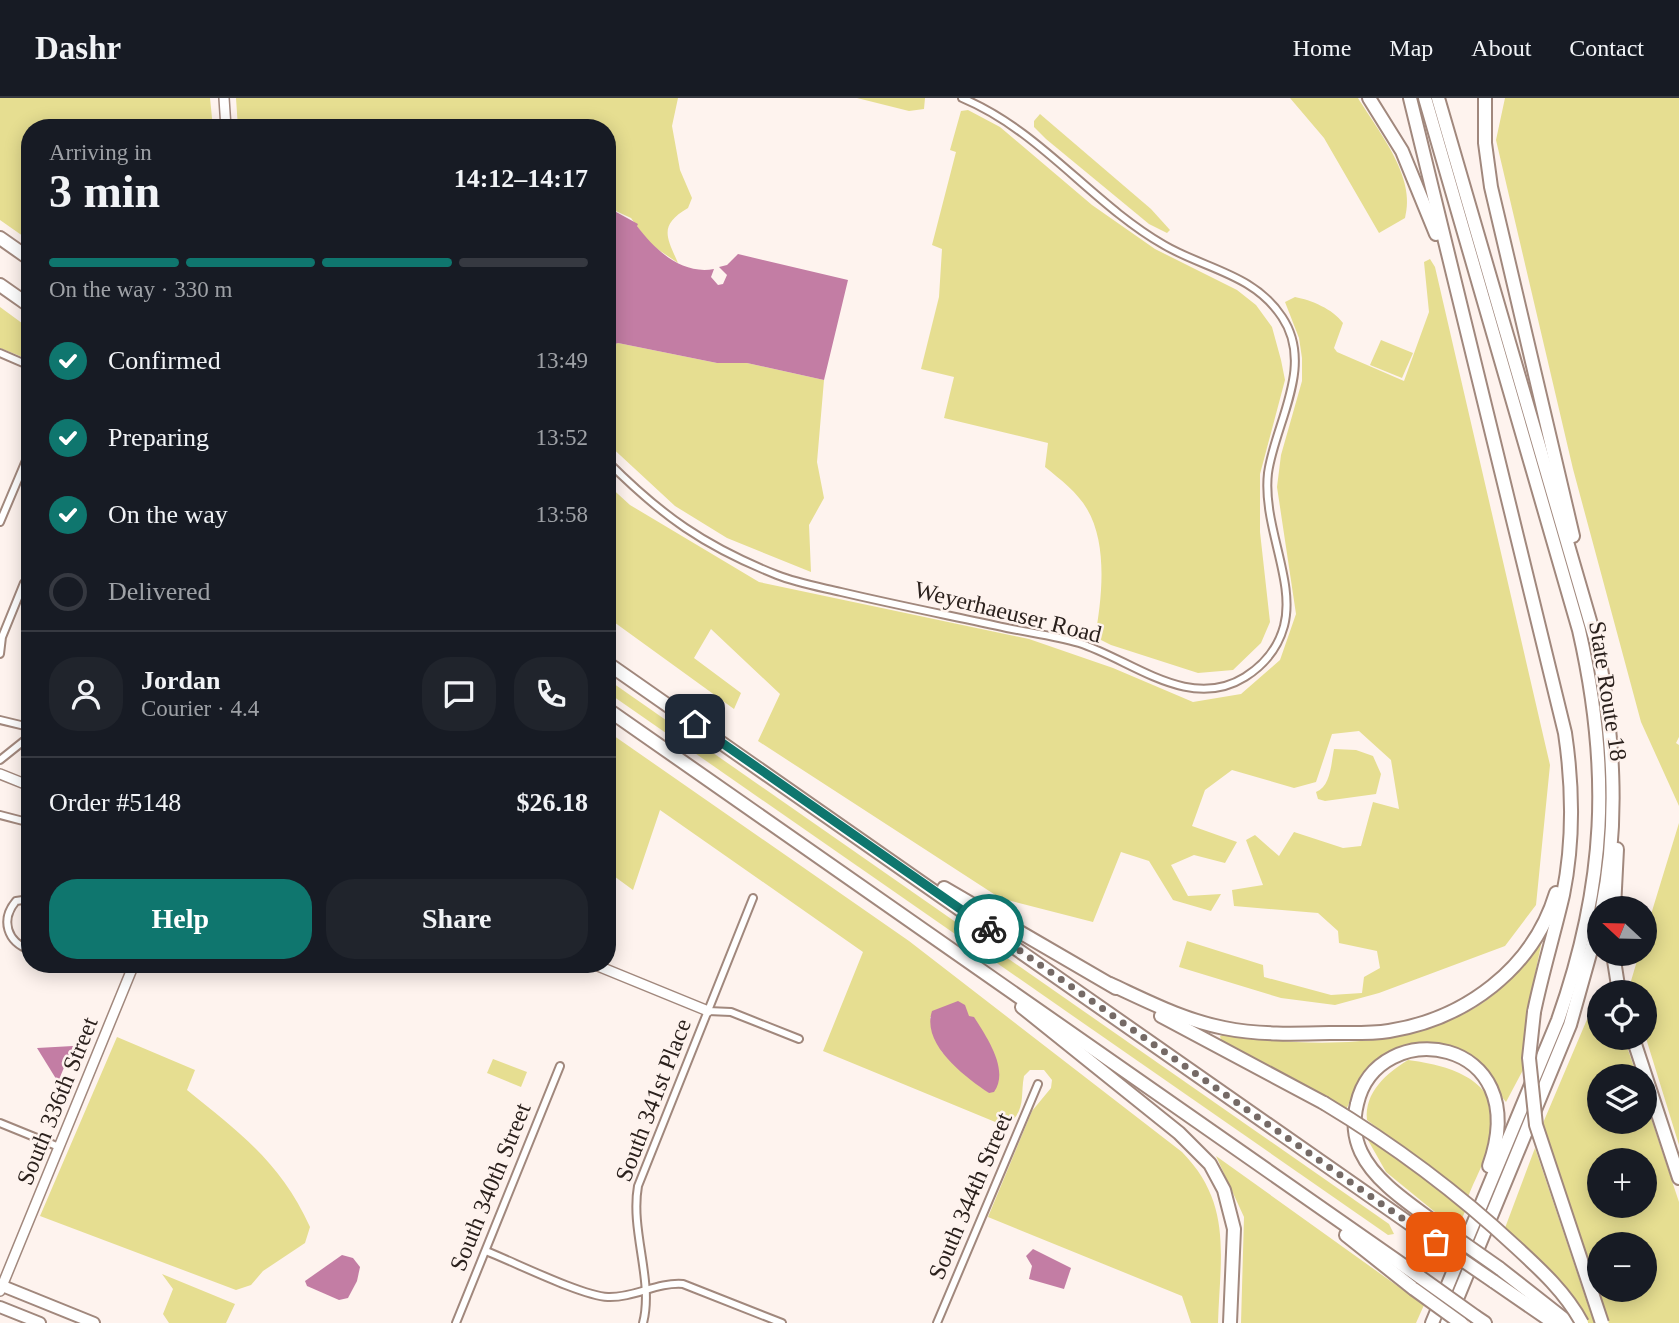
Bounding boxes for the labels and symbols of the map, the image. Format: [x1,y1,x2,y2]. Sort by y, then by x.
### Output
street label: Weyerhaeuser Road [912,576,1104,648]
street label: State Route 18 [1584,619,1632,763]
pin [665,694,725,754]
courier [954,894,1024,964]
north arrow [1587,896,1657,966]
street label: South 336th Street [11,1013,103,1189]
street label: South 341st Place [610,1015,696,1185]
street label: South 340th Street [444,1099,536,1275]
street label: South 344th Street [923,1108,1017,1283]
pin [1406,1212,1466,1272]

